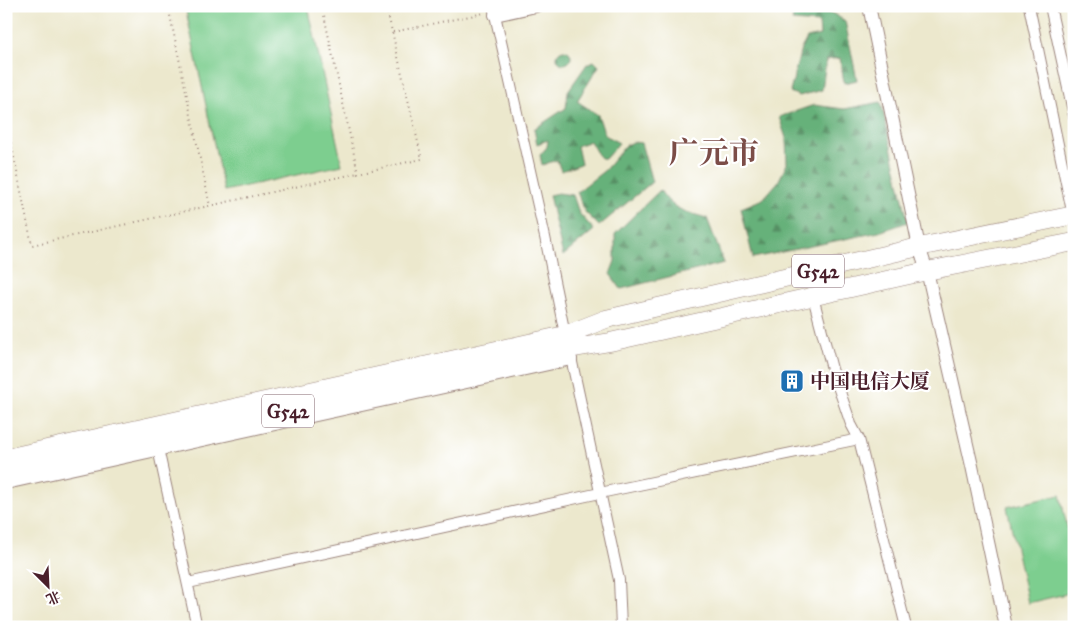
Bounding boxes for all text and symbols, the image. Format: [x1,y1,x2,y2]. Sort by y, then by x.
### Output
district label: 广元市 [669,135,759,171]
road number: G542 [792,255,844,288]
building icon: 中国电信大厦 [779,368,805,394]
place label: 中国电信大厦 [810,369,930,393]
road number: G542 [262,394,314,428]
north arrow [22,560,72,610]
text: 北 [43,587,63,608]

